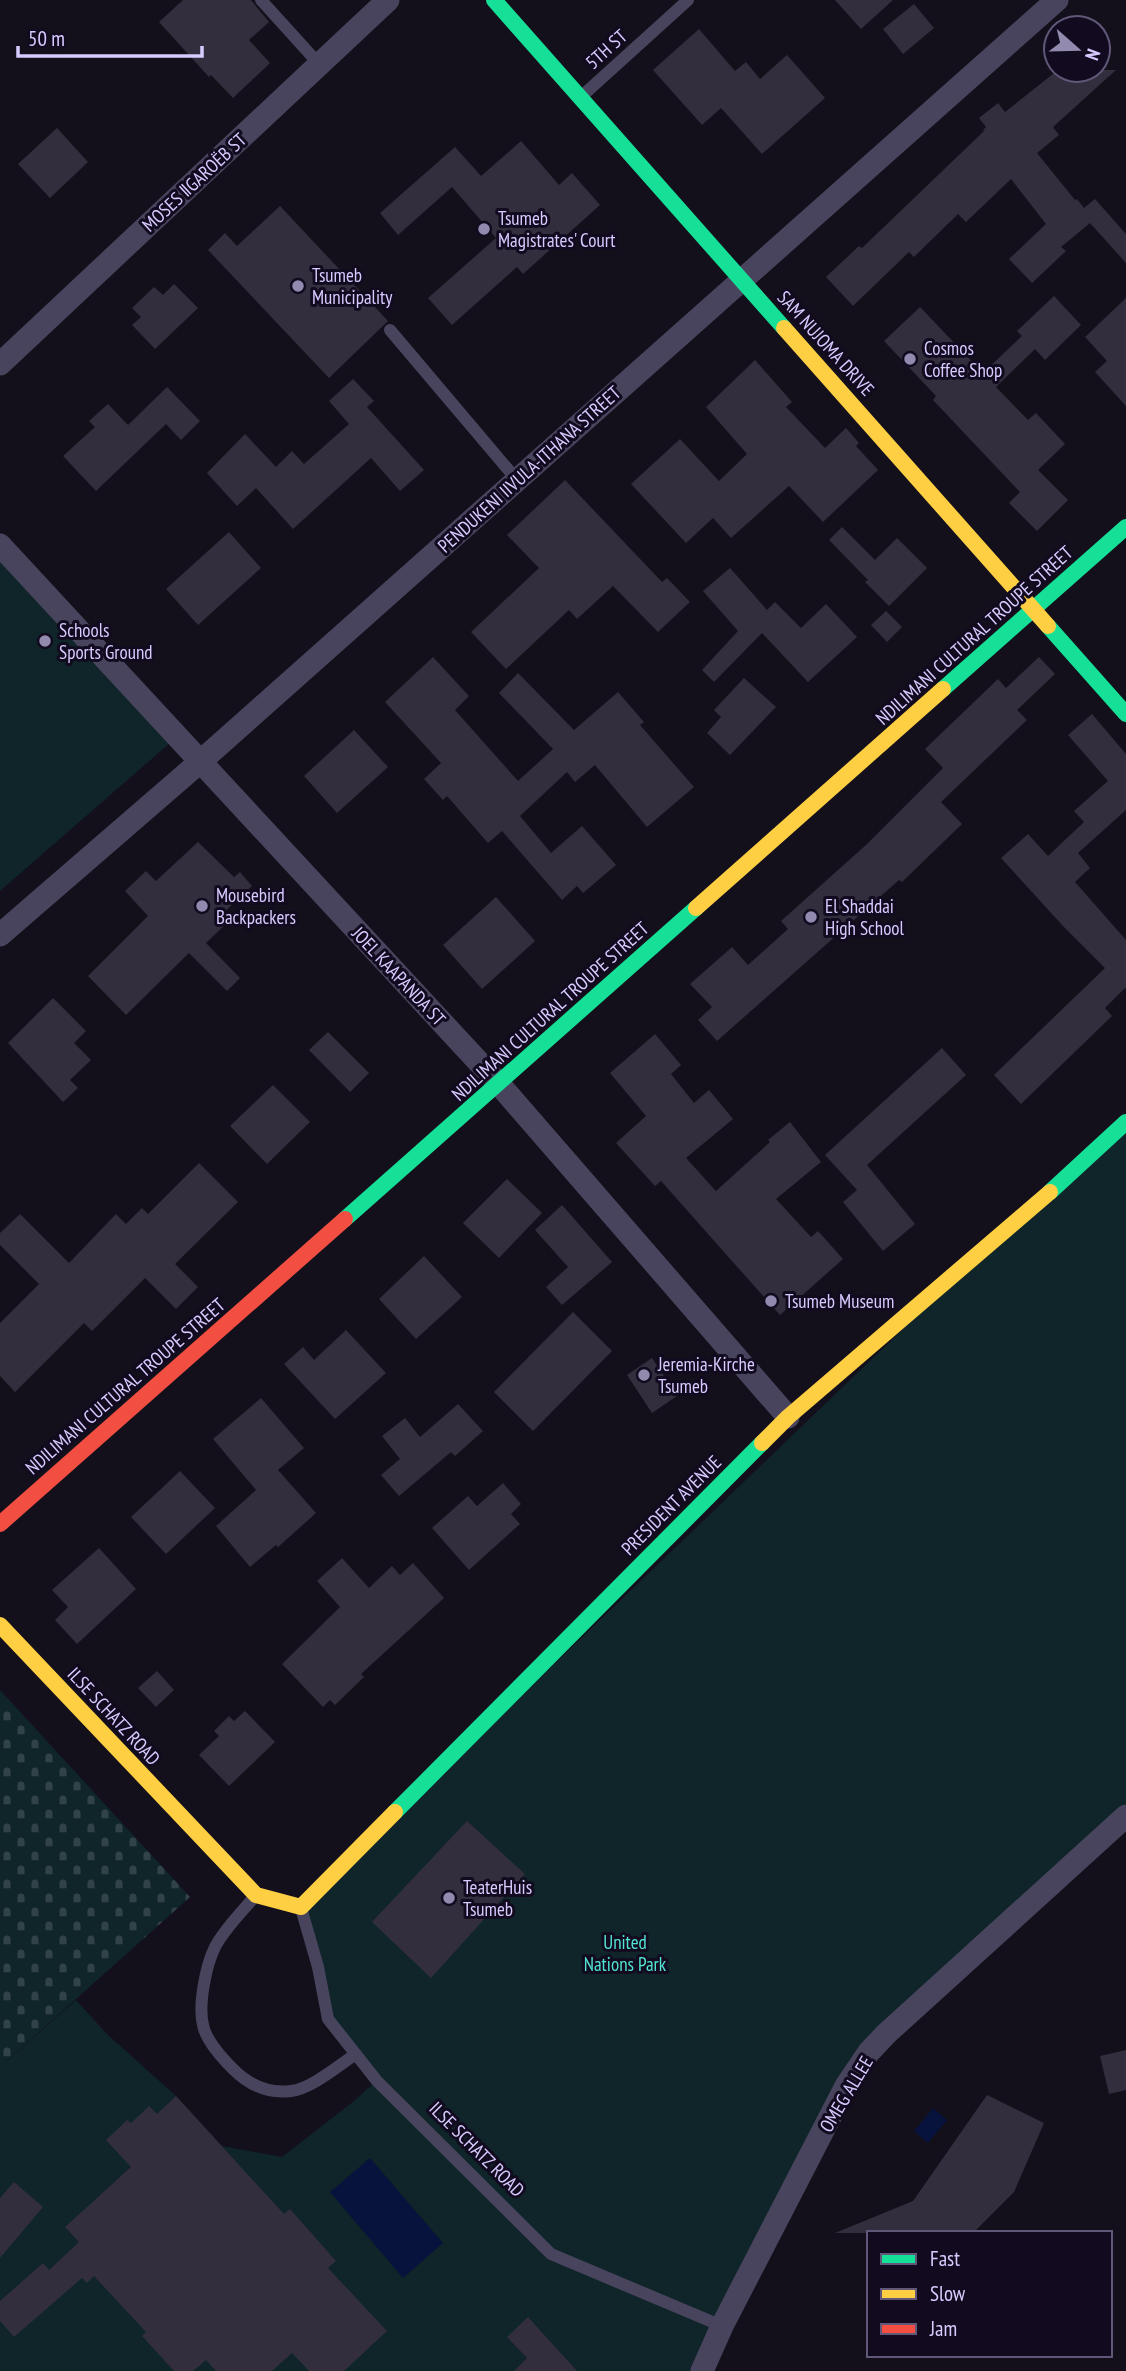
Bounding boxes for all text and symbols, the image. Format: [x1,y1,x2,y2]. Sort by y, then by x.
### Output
scale bar [18,14,201,58]
north arrow [1042,14,1112,84]
street label: 5TH ST [580,24,632,74]
text: 50 m [28,25,65,52]
text: N [1080,46,1106,64]
street label: MOSES ǁGAROËB ST [137,127,252,236]
place label: Tsumeb Magistrates' Court [498,206,616,252]
marker: Tsumeb Magistrates' Court [476,221,492,237]
place label: Tsumeb Municipality [312,263,393,309]
marker: Tsumeb Municipality [290,278,306,294]
street label: SAM NUJOMA DRIVE [772,285,880,401]
place label: Cosmos Coffee Shop [924,336,1002,382]
marker: Cosmos Coffee Shop [902,351,918,367]
street label: PENDUKENI IIVULA-ITHANA STREET [433,380,626,557]
street label: NDILIMANI CULTURAL TROUPE STREET [871,540,1078,730]
place label: Schools Sports Ground [59,618,153,664]
marker: Schools Sports Ground [37,633,53,649]
place label: Mousebird Backpackers [216,883,296,929]
place label: El Shaddai High School [825,894,905,940]
marker: Mousebird Backpackers [194,898,210,914]
marker: El Shaddai High School [803,909,819,925]
street label: NDILIMANI CULTURAL TROUPE STREET [447,916,654,1106]
street label: JOEL KAAPANDA ST [346,921,451,1031]
place label: Tsumeb Museum [785,1289,894,1313]
street label: NDILIMANI CULTURAL TROUPE STREET [20,1292,230,1479]
marker: Tsumeb Museum [763,1293,779,1309]
place label: Jeremia-Kirche Tsumeb [657,1352,755,1398]
marker: Jeremia-Kirche Tsumeb [636,1367,652,1383]
street label: PRESIDENT AVENUE [616,1450,726,1560]
street label: ILSE SCHATZ ROAD [63,1662,165,1770]
place label: TeaterHuis Tsumeb [463,1875,532,1921]
marker: TeaterHuis Tsumeb [441,1890,457,1906]
park label: United Nations Park [584,1930,667,1976]
street label: OMEG ALLEE [814,2052,878,2136]
street label: ILSE SCHATZ ROAD [424,2096,530,2202]
legend [867,2231,1112,2357]
text: Fast [930,2245,960,2272]
text: Slow [930,2280,966,2307]
text: Jam [929,2315,957,2342]

